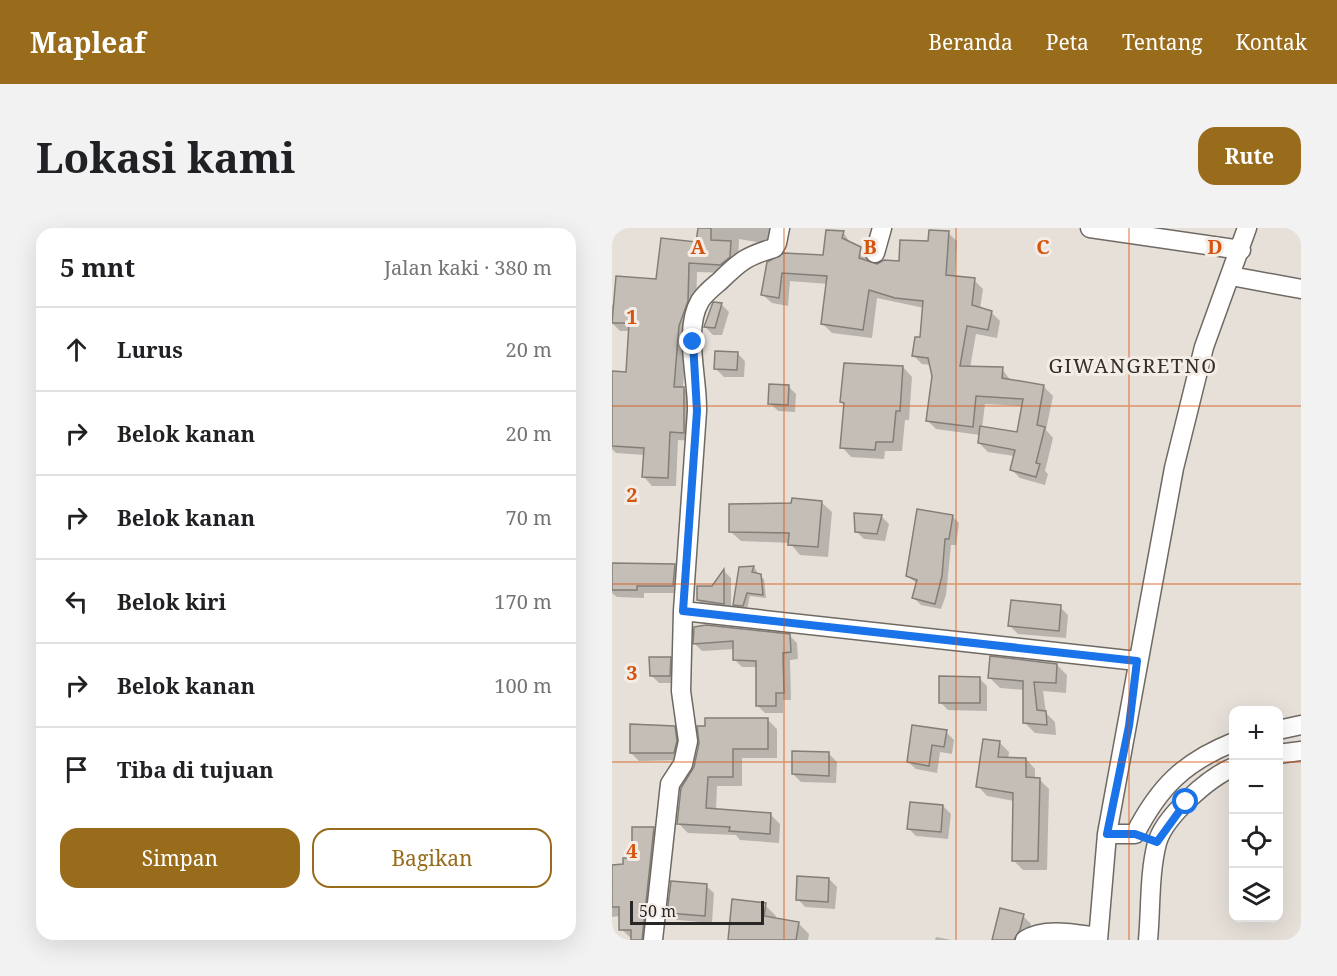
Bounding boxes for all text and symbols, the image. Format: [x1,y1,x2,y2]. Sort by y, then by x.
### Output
text: Mapleaf [30,23,146,61]
text: Beranda [928,28,1013,56]
text: Peta [1046,28,1089,56]
text: Tentang [1122,28,1203,56]
text: Kontak [1236,28,1307,56]
button: Rute [1198,127,1301,185]
text: Lokasi kami [36,128,295,185]
text: A [690,233,706,260]
text: B [863,233,877,260]
text: C [1036,233,1050,260]
text: D [1207,233,1223,260]
text: 5 mnt [60,249,135,285]
text: Jalan kaki · 380 m [384,254,552,281]
text: 1 [626,303,638,330]
route end [679,328,705,354]
icon: ahead [60,333,93,366]
text: Lurus [117,334,183,364]
text: 20 m [506,336,552,363]
district label: GIWANGRETNO [1048,352,1218,379]
icon: right [60,417,93,450]
text: Belok kanan [117,418,255,448]
text: 20 m [506,420,552,447]
text: 2 [626,481,638,508]
icon: right [60,501,93,534]
text: Belok kanan [117,502,255,532]
text: 70 m [506,504,552,531]
icon: left [60,585,93,618]
text: Belok kiri [117,586,226,616]
text: 170 m [494,588,552,615]
text: 3 [626,659,638,686]
icon: right [60,669,93,702]
text: Belok kanan [117,670,255,700]
text: 100 m [494,672,552,699]
map controls [1229,706,1283,922]
button: + [1229,706,1283,760]
icon: arrive [60,753,93,786]
text: Tiba di tujuan [117,754,274,784]
button: − [1229,760,1283,814]
route start [1172,788,1198,814]
button: locate [1229,814,1283,868]
button: Simpan [60,828,300,888]
button: Bagikan [312,828,552,888]
text: 4 [626,837,638,864]
button: layers [1229,868,1283,922]
scale bar [630,898,764,926]
text: 50 m [639,900,676,922]

